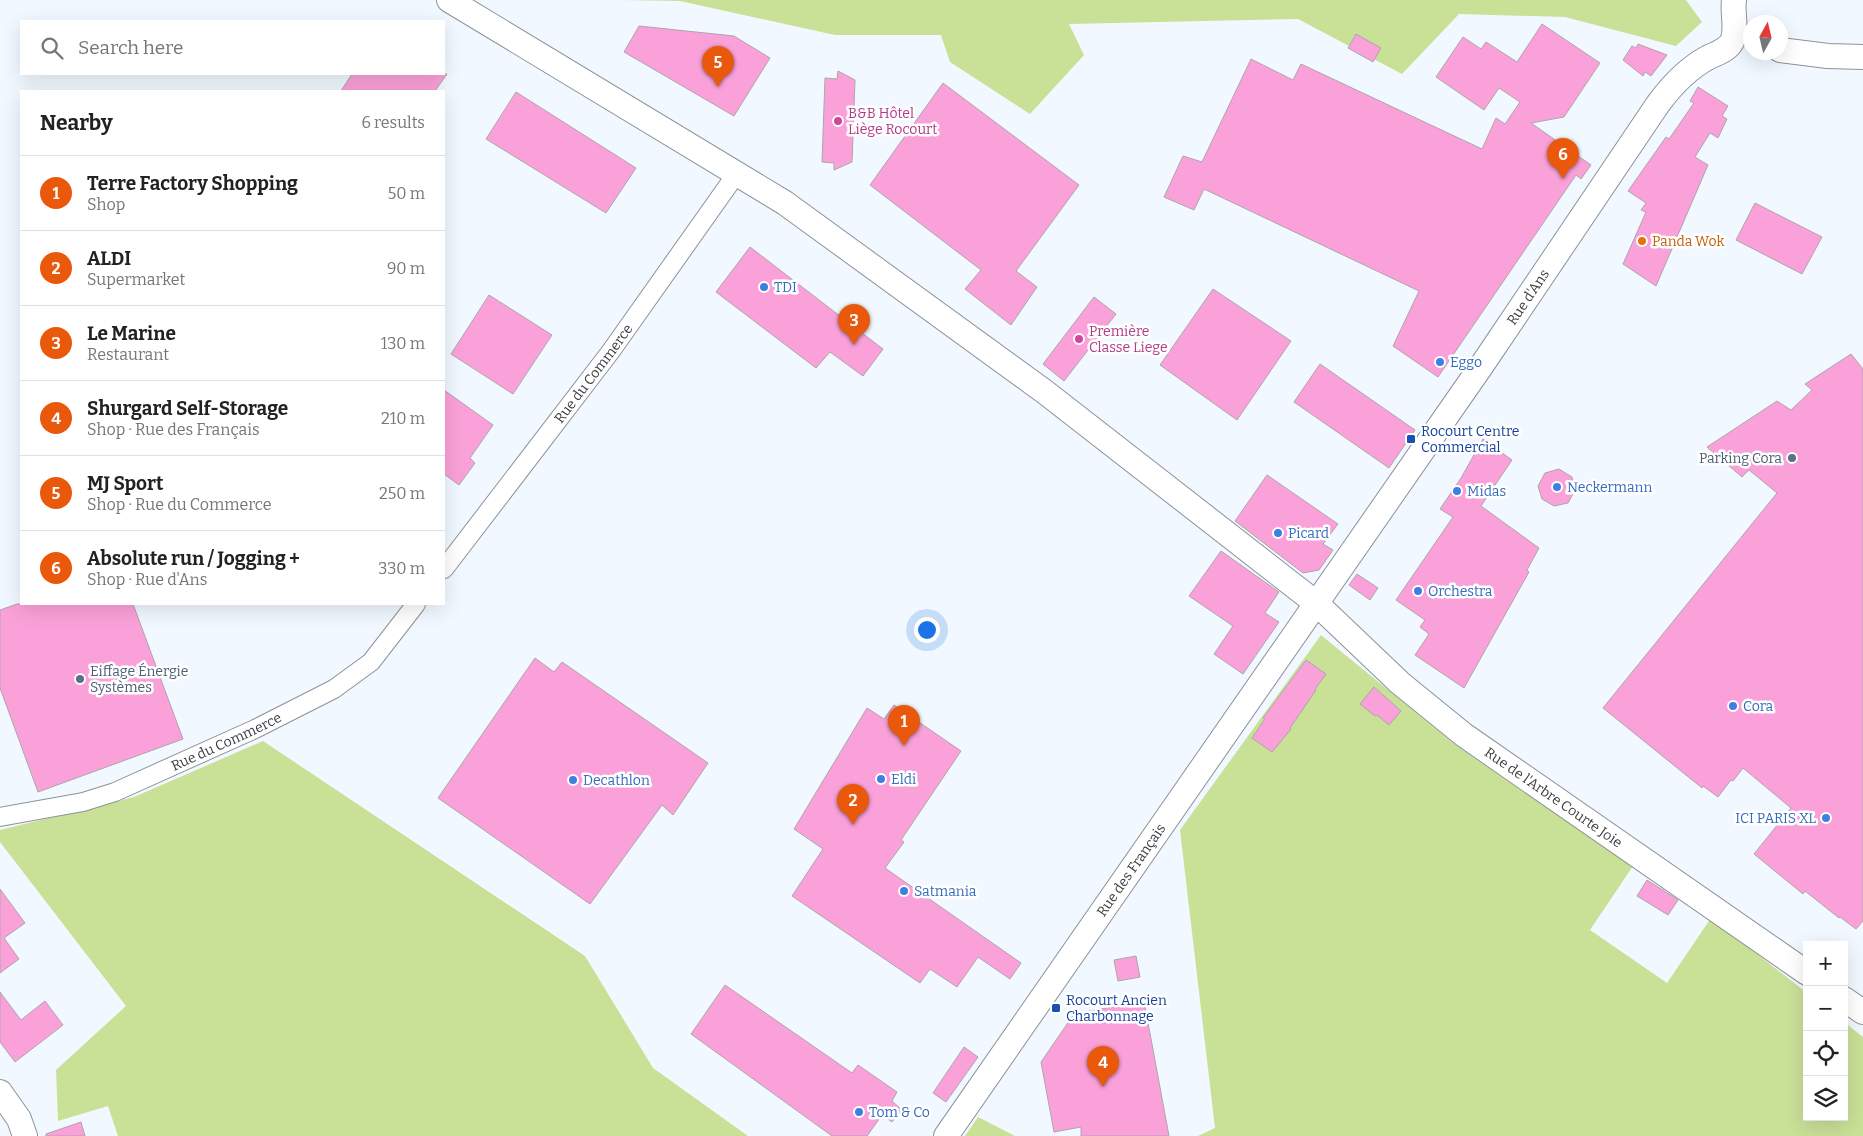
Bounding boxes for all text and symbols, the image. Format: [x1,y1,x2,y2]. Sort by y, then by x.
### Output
north arrow [1743,15,1788,60]
search box [20,20,445,75]
icon: search [38,34,66,62]
text: Search here [78,36,183,59]
pin: 5 [702,46,734,87]
place label: B&B Hôtel Liège Rocourt [848,105,937,138]
text: Nearby [40,110,113,136]
text: 6 results [362,113,425,132]
marker: B&B Hôtel Liège Rocourt [832,115,844,127]
pin: 6 [1547,138,1579,179]
text: Terre Factory Shopping [87,172,298,195]
text: 1 [53,184,59,203]
text: 50 m [388,184,425,203]
text: Shop [87,195,125,214]
place label: Panda Wok [1652,233,1724,250]
marker: Panda Wok [1636,235,1648,247]
text: ALDI [87,247,131,270]
text: 2 [51,259,61,278]
text: 90 m [387,259,425,278]
street label: Rue d'Ans [1503,266,1553,328]
text: Supermarket [87,270,185,289]
place label: TDI [774,279,797,296]
marker: TDI [758,281,770,293]
pin: 3 [838,304,870,345]
street label: Rue du Commerce [550,321,636,426]
text: Le Marine [87,322,176,345]
place label: Première Classe Liege [1089,323,1168,356]
marker: Première Classe Liege [1073,333,1085,345]
text: 3 [51,334,61,353]
text: 130 m [381,334,425,353]
text: Restaurant [87,345,169,364]
place label: Eggo [1450,354,1482,371]
marker: Eggo [1434,356,1446,368]
text: Shurgard Self-Storage [87,397,288,420]
text: 4 [51,409,61,428]
text: 210 m [381,409,425,428]
text: Shop · Rue des Français [87,420,260,439]
place label: Rocourt Centre Commercial [1421,423,1519,456]
marker: Rocourt Centre Commercial [1405,433,1417,445]
place label: Parking Cora [1699,450,1782,467]
marker: Parking Cora [1786,452,1798,464]
text: MJ Sport [87,472,163,495]
place label: Neckermann [1567,479,1652,496]
marker: Neckermann [1551,481,1563,493]
place label: Midas [1467,483,1506,500]
text: 5 [52,484,60,503]
text: 250 m [379,484,425,503]
marker: Midas [1451,485,1463,497]
text: Shop · Rue du Commerce [87,495,272,514]
place label: Picard [1288,525,1329,542]
marker: Picard [1272,527,1284,539]
text: Absolute run / Jogging + [87,547,300,570]
text: 6 [51,559,61,578]
text: 330 m [378,559,425,578]
text: Shop · Rue d'Ans [87,570,207,589]
place label: Orchestra [1428,583,1493,600]
marker: Orchestra [1412,585,1424,597]
your location [914,617,940,643]
place label: Eiffage Énergie Systèmes [90,662,188,696]
marker: Eiffage Énergie Systèmes [74,673,86,685]
place label: Cora [1743,698,1773,715]
marker: Cora [1727,700,1739,712]
pin: 1 [888,705,920,746]
street label: Rue du Commerce [168,709,284,774]
street label: Rue de l'Arbre Courte Joie [1481,743,1626,851]
place label: Eldi [891,771,916,788]
place label: Decathlon [583,772,650,789]
marker: Eldi [875,773,887,785]
marker: Decathlon [567,774,579,786]
pin: 2 [837,784,869,825]
place label: ICI PARIS XL [1735,810,1816,827]
marker: ICI PARIS XL [1820,812,1832,824]
street label: Rue des Français [1093,820,1169,920]
place label: Satmania [914,883,977,900]
marker: Satmania [898,885,910,897]
map controls [1803,941,1848,1121]
button: + [1803,941,1848,986]
button: − [1803,986,1848,1031]
place label: Rocourt Ancien Charbonnage [1066,992,1167,1025]
marker: Rocourt Ancien Charbonnage [1050,1002,1062,1014]
button: locate [1803,1031,1848,1076]
pin: 4 [1087,1046,1119,1087]
button: layers [1803,1076,1848,1121]
place label: Tom & Co [869,1104,930,1121]
marker: Tom & Co [853,1106,865,1118]

